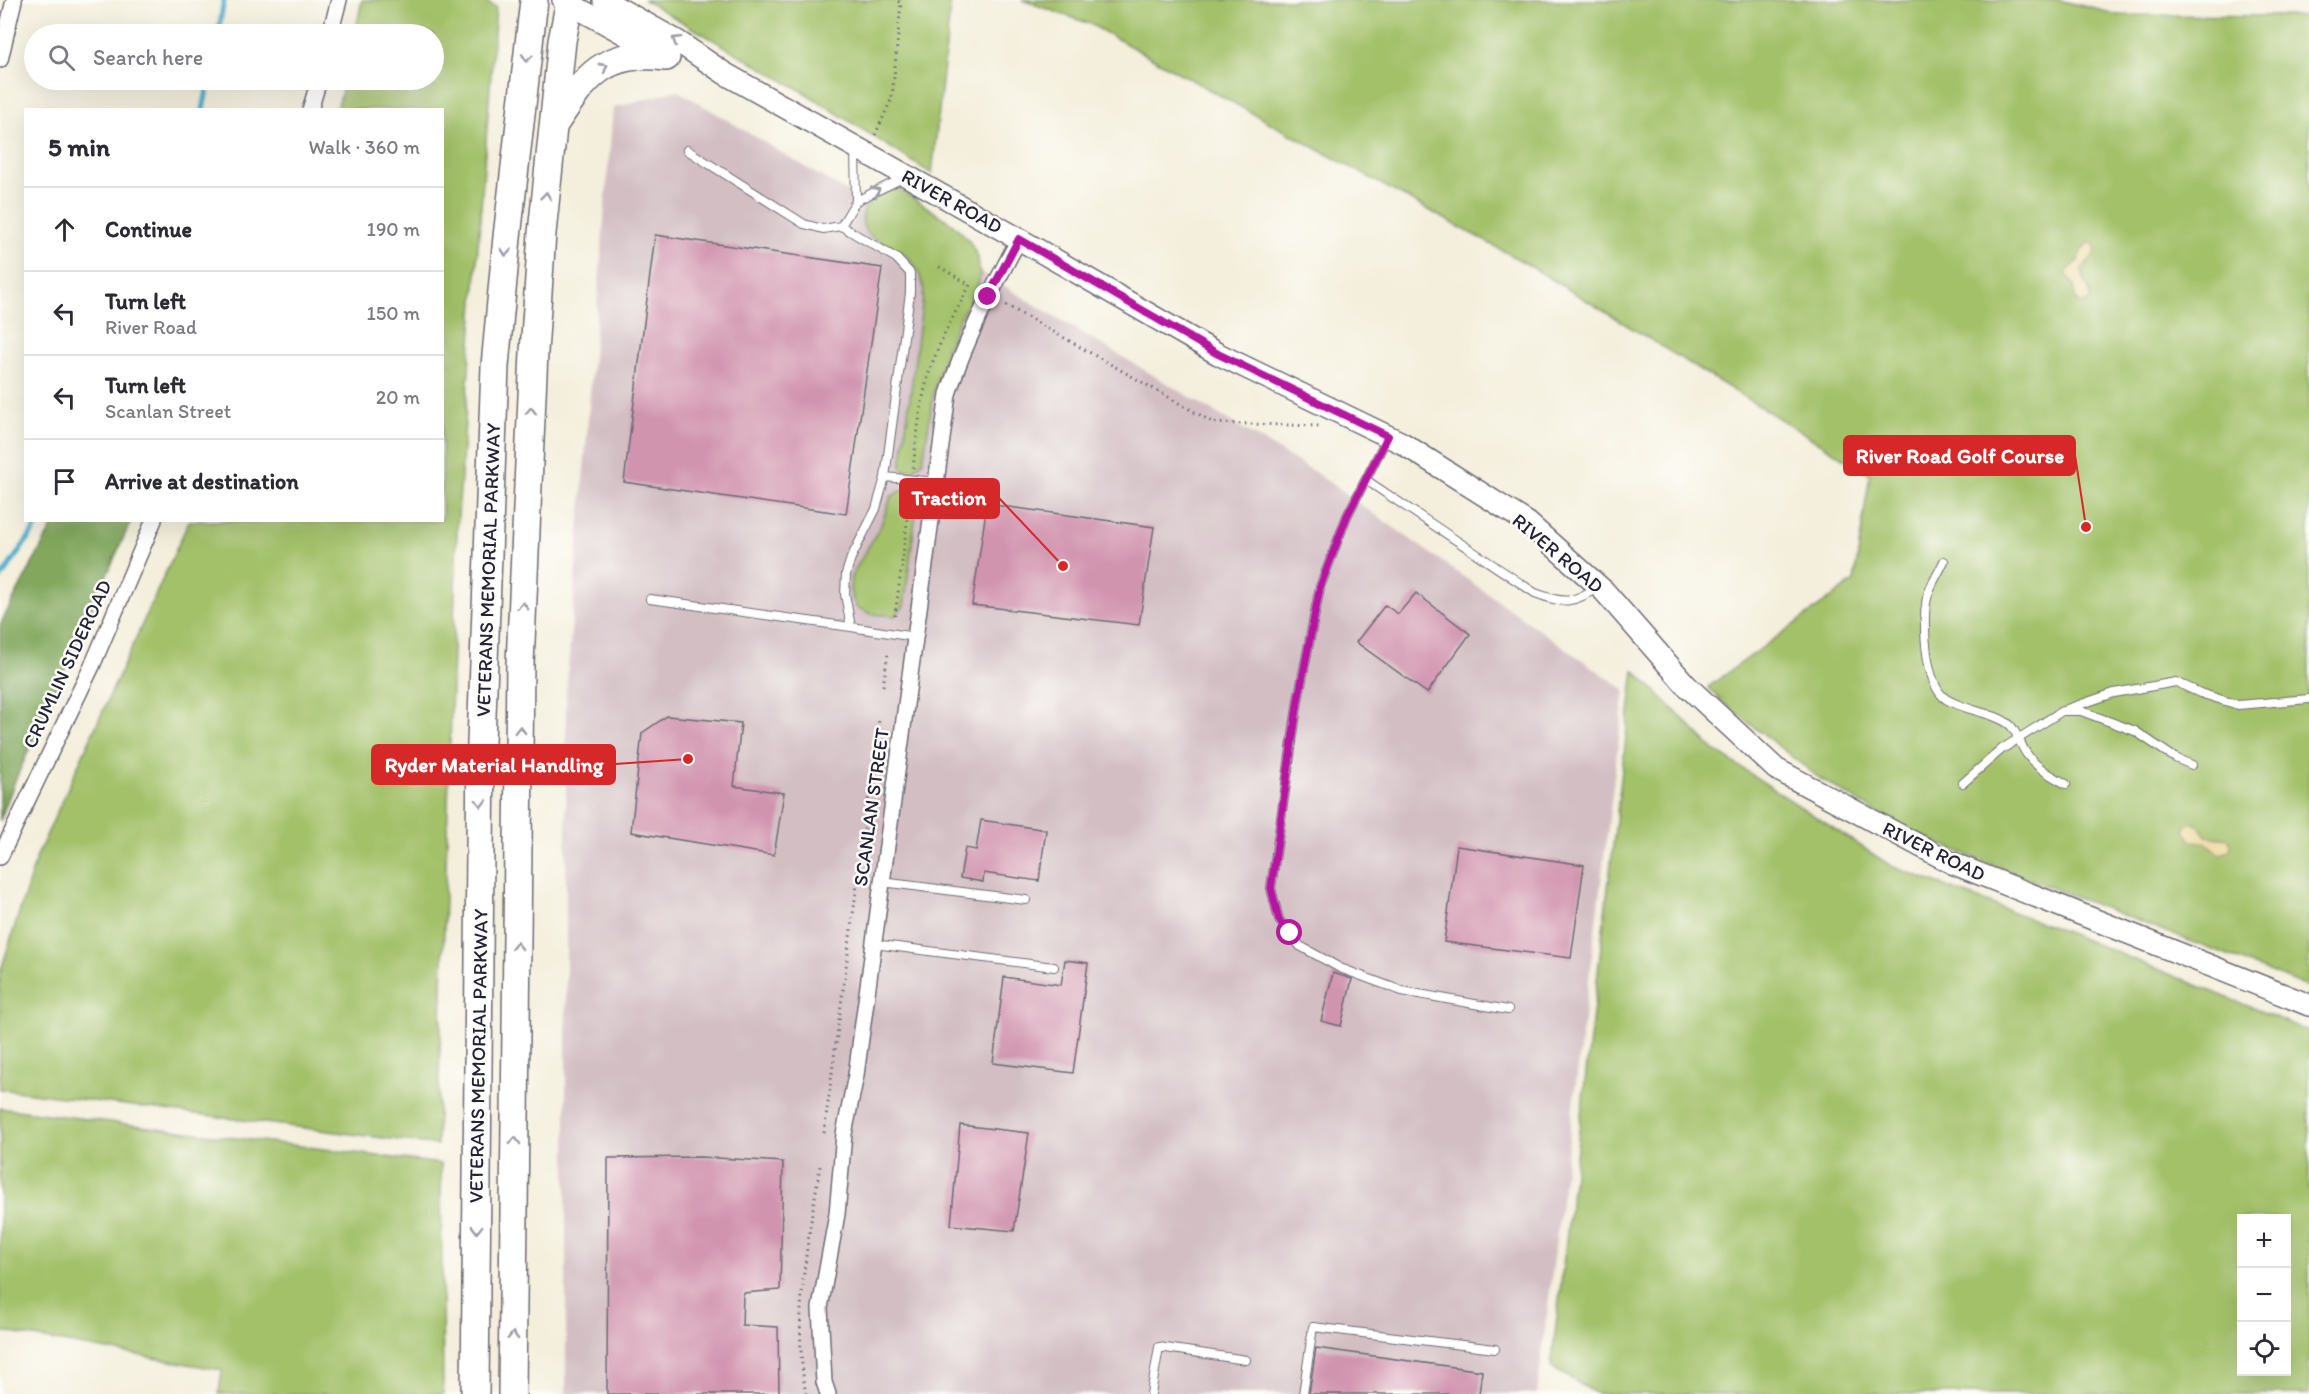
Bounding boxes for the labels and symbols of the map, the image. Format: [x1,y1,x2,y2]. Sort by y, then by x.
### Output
one-way arrow [671,37,682,48]
one-way arrow [521,53,533,63]
one-way arrow [598,63,608,74]
street label: RIVER ROAD [897,164,1007,238]
one-way arrow [869,187,880,199]
one-way arrow [539,191,552,200]
one-way arrow [500,247,513,256]
route end [974,283,1000,309]
one-way arrow [525,406,538,415]
street label: VETERANS MEMORIAL PARKWAY [471,422,505,718]
callout: River Road Golf Course [1844,436,2075,475]
text: River Road Golf Course [1856,443,2064,468]
callout: Traction [900,479,999,518]
text: Traction [911,485,987,510]
street label: RIVER ROAD [1508,508,1608,598]
street label: CRUMLIN SIDEROAD [17,576,117,752]
one-way arrow [516,601,529,610]
one-way arrow [513,725,526,734]
street label: SCANLAN STREET [848,726,894,888]
callout: Ryder Material Handling [372,745,615,784]
text: Ryder Material Handling [385,752,604,778]
one-way arrow [475,799,487,808]
street label: RIVER ROAD [1879,816,1989,886]
street label: VETERANS MEMORIAL PARKWAY [463,908,493,1203]
route start [1276,919,1302,945]
one-way arrow [511,941,523,950]
one-way arrow [509,1136,521,1145]
one-way arrow [470,1225,483,1234]
one-way arrow [507,1331,519,1340]

